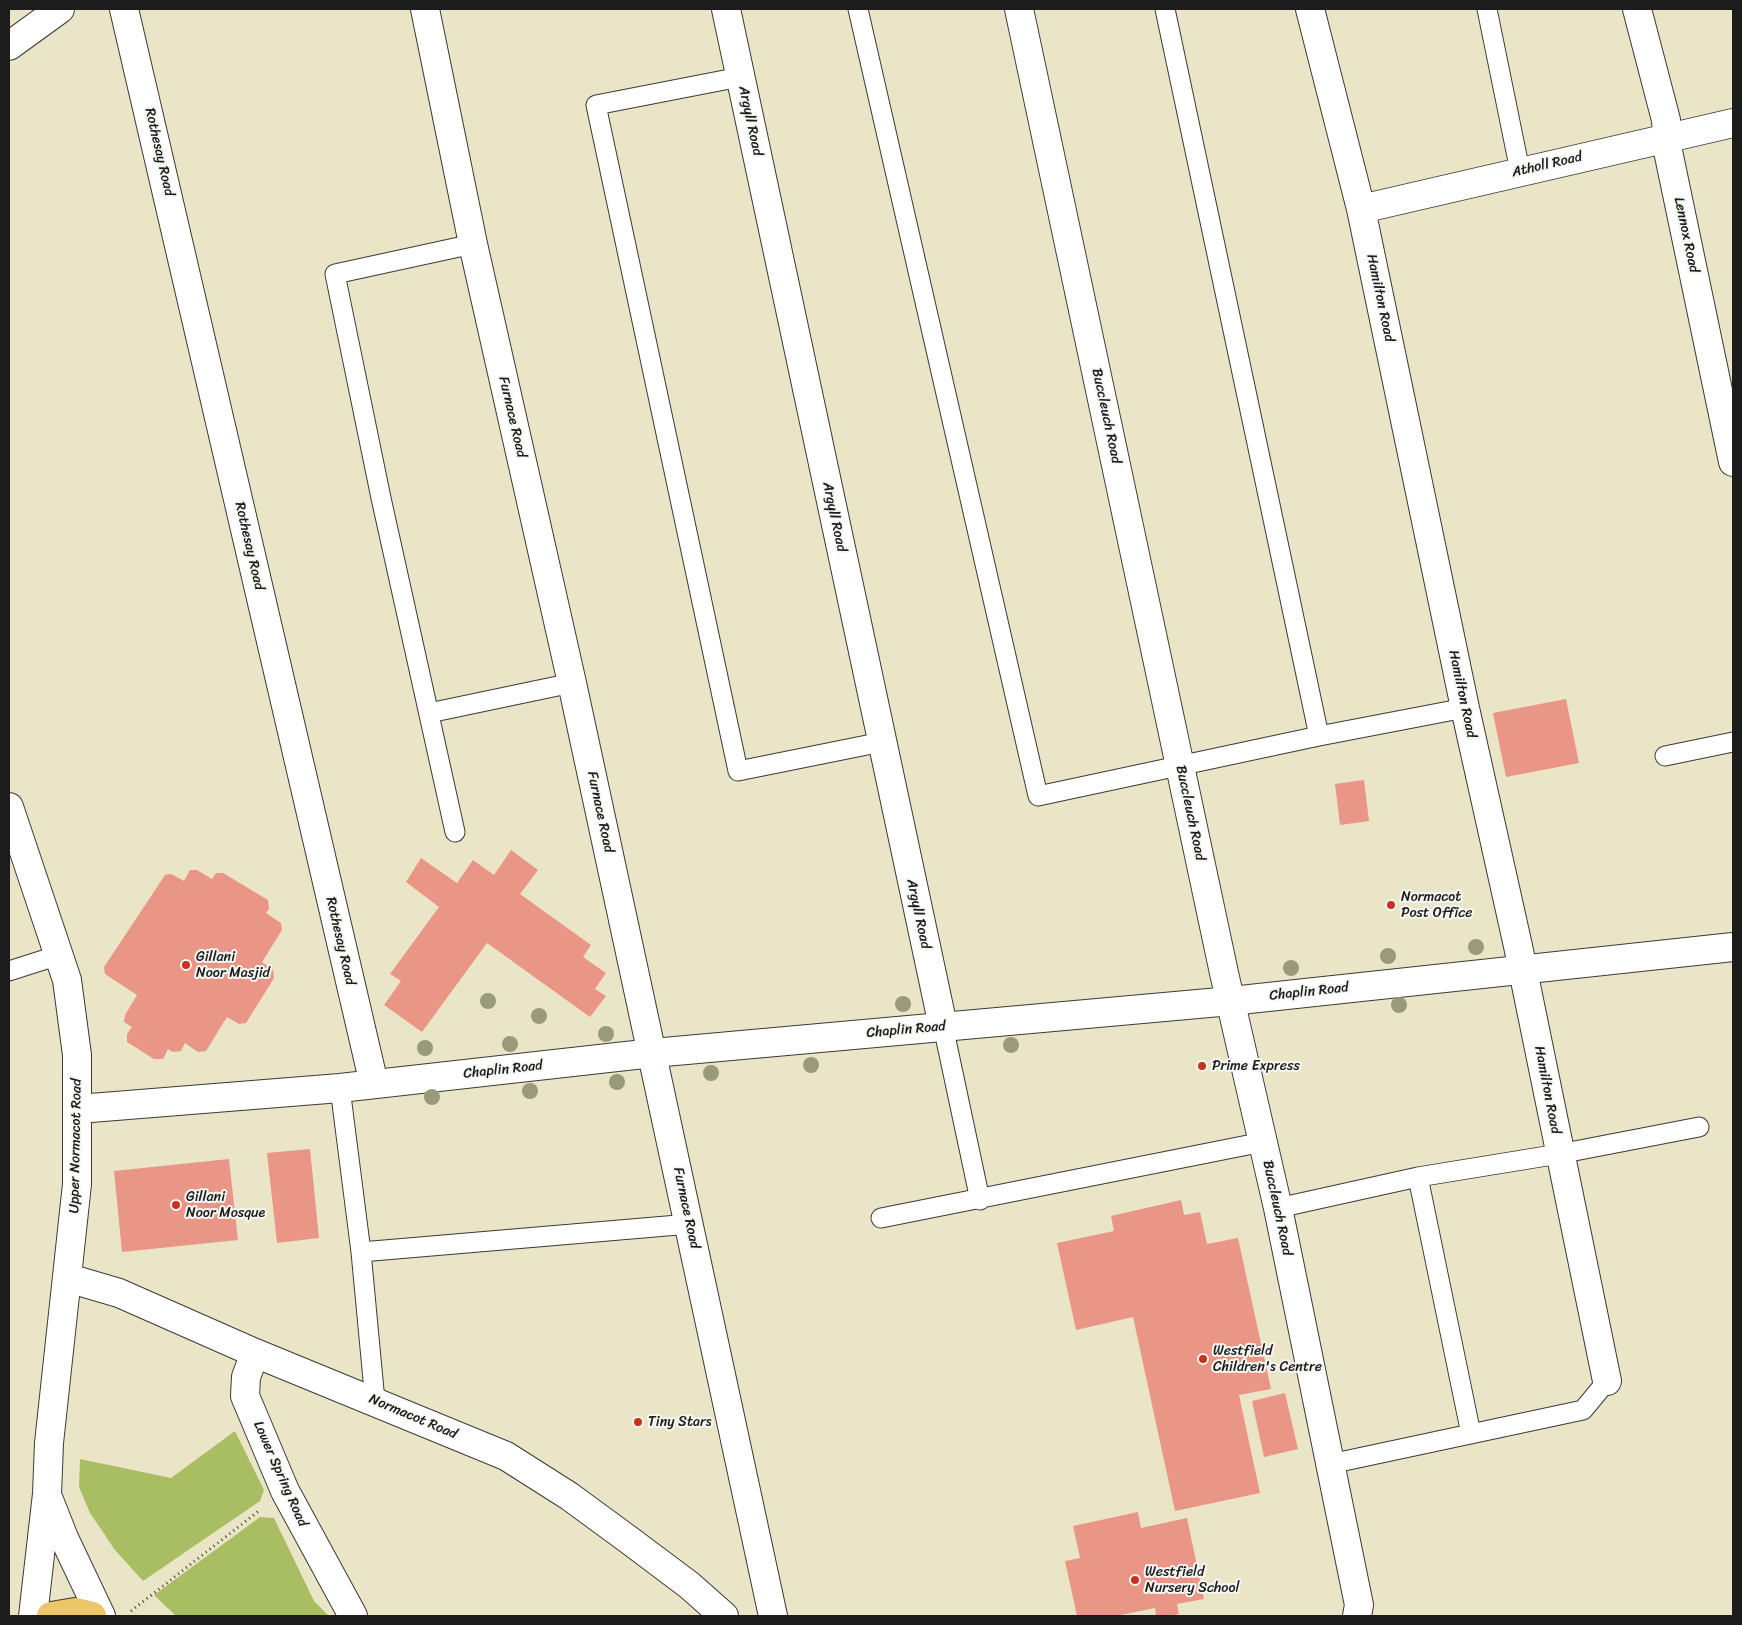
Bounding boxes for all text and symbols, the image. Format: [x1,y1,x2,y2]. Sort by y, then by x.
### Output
street label: Argyll Road [734,85,766,157]
street label: Rothesay Road [141,106,177,198]
street label: Atholl Road [1510,149,1584,181]
street label: Lennox Road [1670,196,1702,274]
street label: Hamilton Road [1362,253,1398,343]
street label: Buccleuch Road [1088,367,1124,465]
street label: Furnace Road [494,375,530,459]
street label: Argyll Road [818,481,850,553]
street label: Rothesay Road [231,500,267,592]
street label: Hamilton Road [1444,649,1480,739]
street label: Buccleuch Road [1172,764,1208,862]
street label: Furnace Road [583,770,617,854]
street label: Argyll Road [902,878,934,950]
place label: Normacot Post Office [1401,889,1472,922]
street label: Rothesay Road [322,895,358,987]
marker: Normacot Post Office [1385,899,1397,911]
place label: Gillani Noor Masjid [196,949,270,982]
marker: Gillani Noor Masjid [180,959,192,971]
street label: Chaplin Road [1269,979,1349,1005]
street label: Chaplin Road [866,1018,946,1042]
street label: Hamilton Road [1530,1045,1564,1135]
street label: Chaplin Road [463,1057,543,1083]
place label: Prime Express [1212,1058,1300,1074]
marker: Prime Express [1196,1060,1208,1072]
street label: Upper Normacot Road [66,1079,86,1213]
street label: Buccleuch Road [1259,1159,1295,1257]
street label: Furnace Road [669,1166,703,1250]
place label: Gillani Noor Mosque [186,1189,265,1222]
marker: Gillani Noor Mosque [170,1199,182,1211]
place label: Westfield Children's Centre [1213,1343,1322,1375]
marker: Westfield Children's Centre [1197,1353,1209,1365]
street label: Normacot Road [366,1391,460,1443]
place label: Tiny Stars [648,1414,712,1430]
marker: Tiny Stars [632,1416,644,1428]
street label: Lower Spring Road [249,1419,311,1529]
place label: Westfield Nursery School [1145,1564,1240,1596]
marker: Westfield Nursery School [1129,1574,1141,1586]

